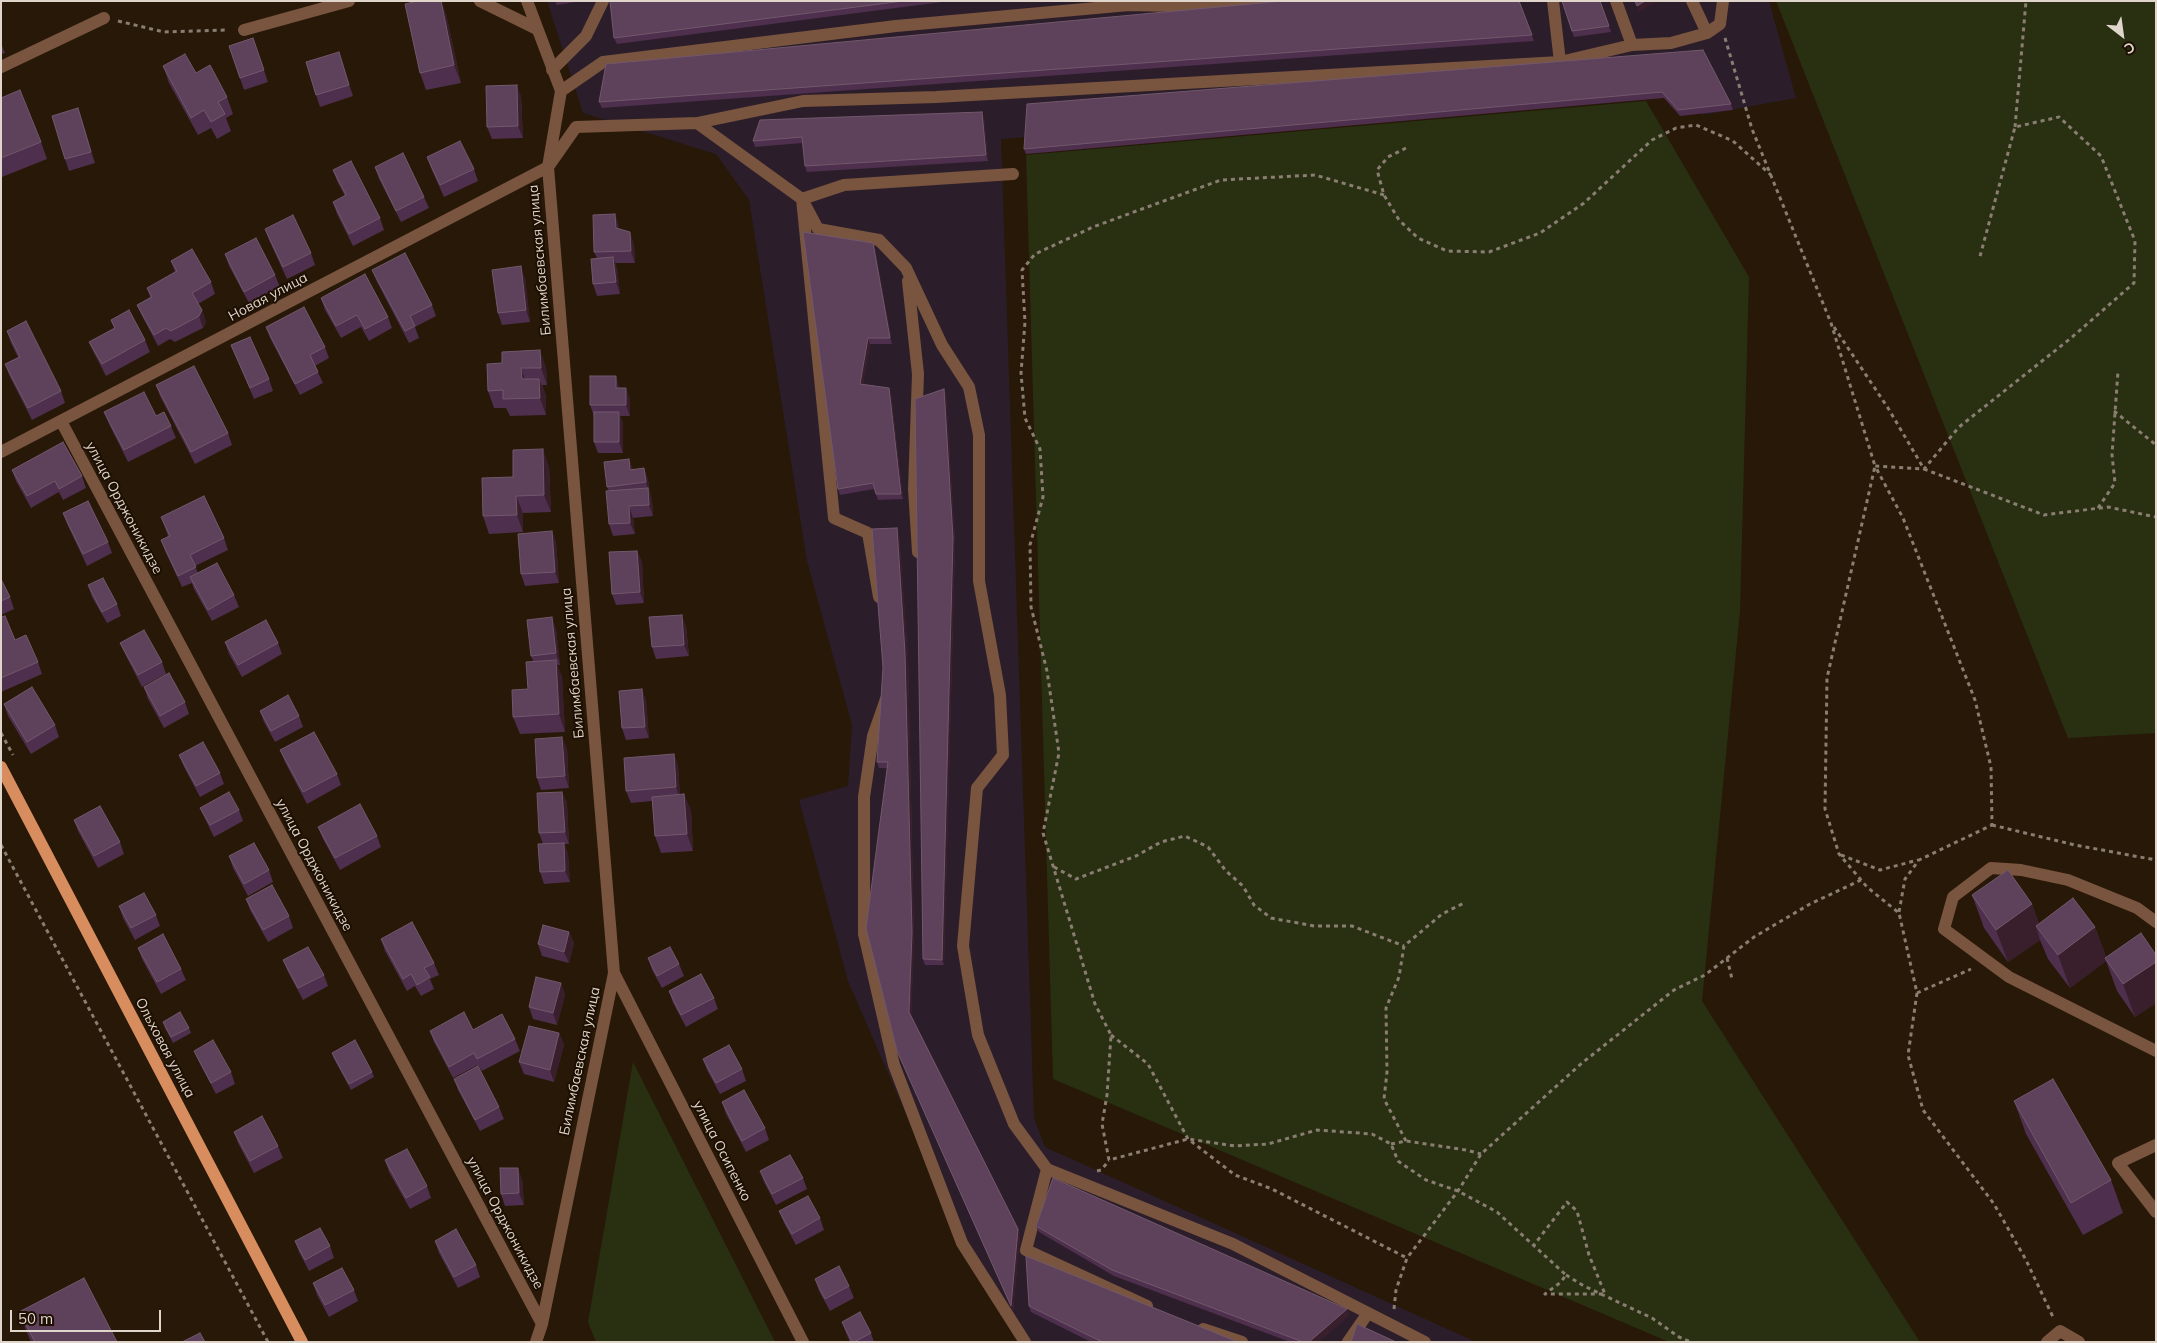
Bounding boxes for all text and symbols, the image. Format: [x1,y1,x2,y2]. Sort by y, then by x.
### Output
north arrow [2097,10,2147,60]
text: С [2121,38,2138,58]
street label: Билимбаевская улица [525,184,555,336]
street label: Новая улица [225,269,311,325]
street label: улица Орджоникидзе [82,439,166,577]
street label: Билимбаевская улица [558,587,588,739]
street label: улица Орджоникидзе [272,796,356,934]
street label: Билимбаевская улица [556,985,604,1137]
street label: Ольховая улица [132,995,198,1101]
street label: улица Осипенко [689,1098,755,1204]
street label: улица Орджоникидзе [463,1154,547,1292]
scale bar [12,1300,164,1332]
text: 50 m [18,1309,53,1328]

